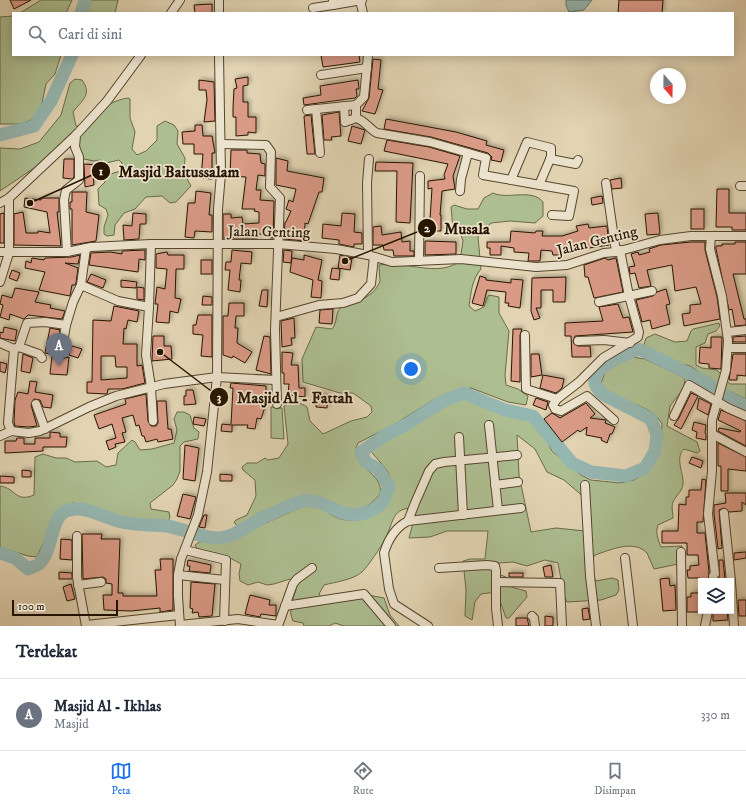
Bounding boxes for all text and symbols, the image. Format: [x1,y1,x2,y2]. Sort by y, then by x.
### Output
search box [12,12,734,56]
icon: search [26,23,48,45]
text: Cari di sini [58,25,122,44]
north arrow [650,68,686,104]
callout: Masjid Baitussalam [91,157,248,185]
text: Masjid Baitussalam [118,162,240,182]
text: 1 [99,164,104,179]
callout: Musala [417,214,498,242]
text: Musala [444,219,491,239]
text: 2 [424,221,431,236]
street label: Jalan Genting [226,222,311,242]
street label: Jalan Genting [553,222,640,261]
pin: A [46,333,72,366]
your location [401,359,421,379]
callout: Masjid Al - Fattah [209,383,361,411]
text: Masjid Al - Fattah [237,388,354,408]
text: 3 [217,390,222,405]
map controls [698,578,734,614]
button: layers [698,578,734,614]
scale bar [12,598,118,617]
text: 100 m [18,600,44,614]
text: Terdekat [16,641,77,663]
text: Masjid Al - Ikhlas [54,697,161,716]
text: A [25,707,33,723]
text: 330 m [701,707,730,723]
text: Masjid [54,716,89,732]
tab: Peta [110,760,132,798]
tab: Rute [352,760,374,798]
tab: Disimpan [594,760,636,798]

